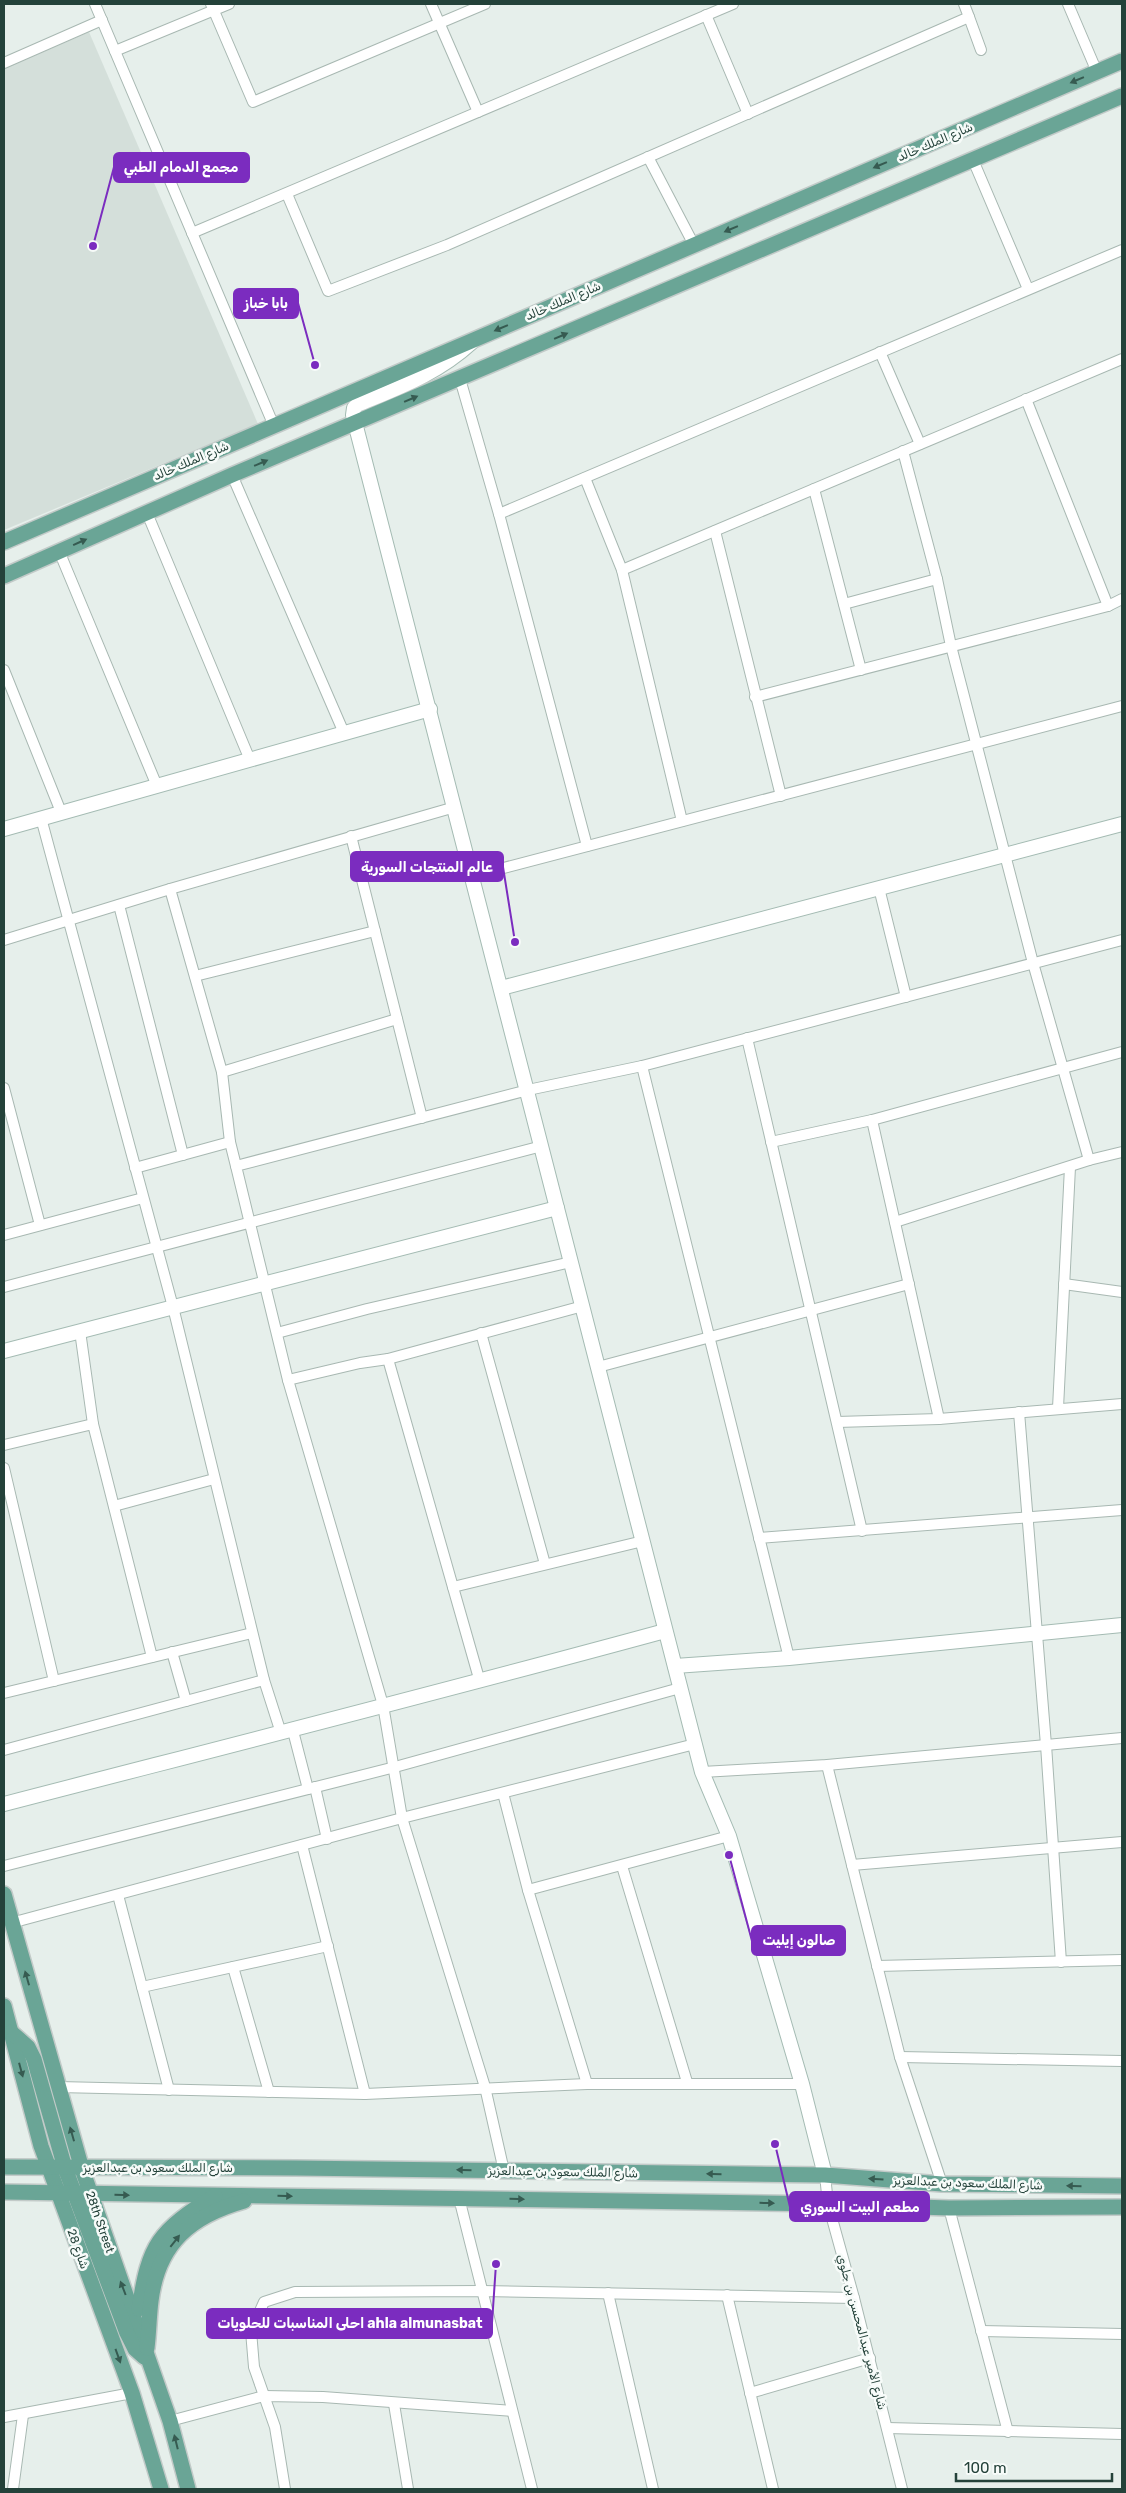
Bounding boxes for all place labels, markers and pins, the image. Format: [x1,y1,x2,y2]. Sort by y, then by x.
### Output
callout: مجمع الدمام الطبي [114,153,249,182]
callout: بابا خباز [234,289,298,318]
callout: عالم المنتجات السورية [351,852,503,881]
callout: صالون إيليت [752,1926,845,1955]
callout: مطعم البيت السوري [790,2192,929,2221]
callout: احلى المناسبات للحلويات ahla almunasbat [207,2309,492,2338]

